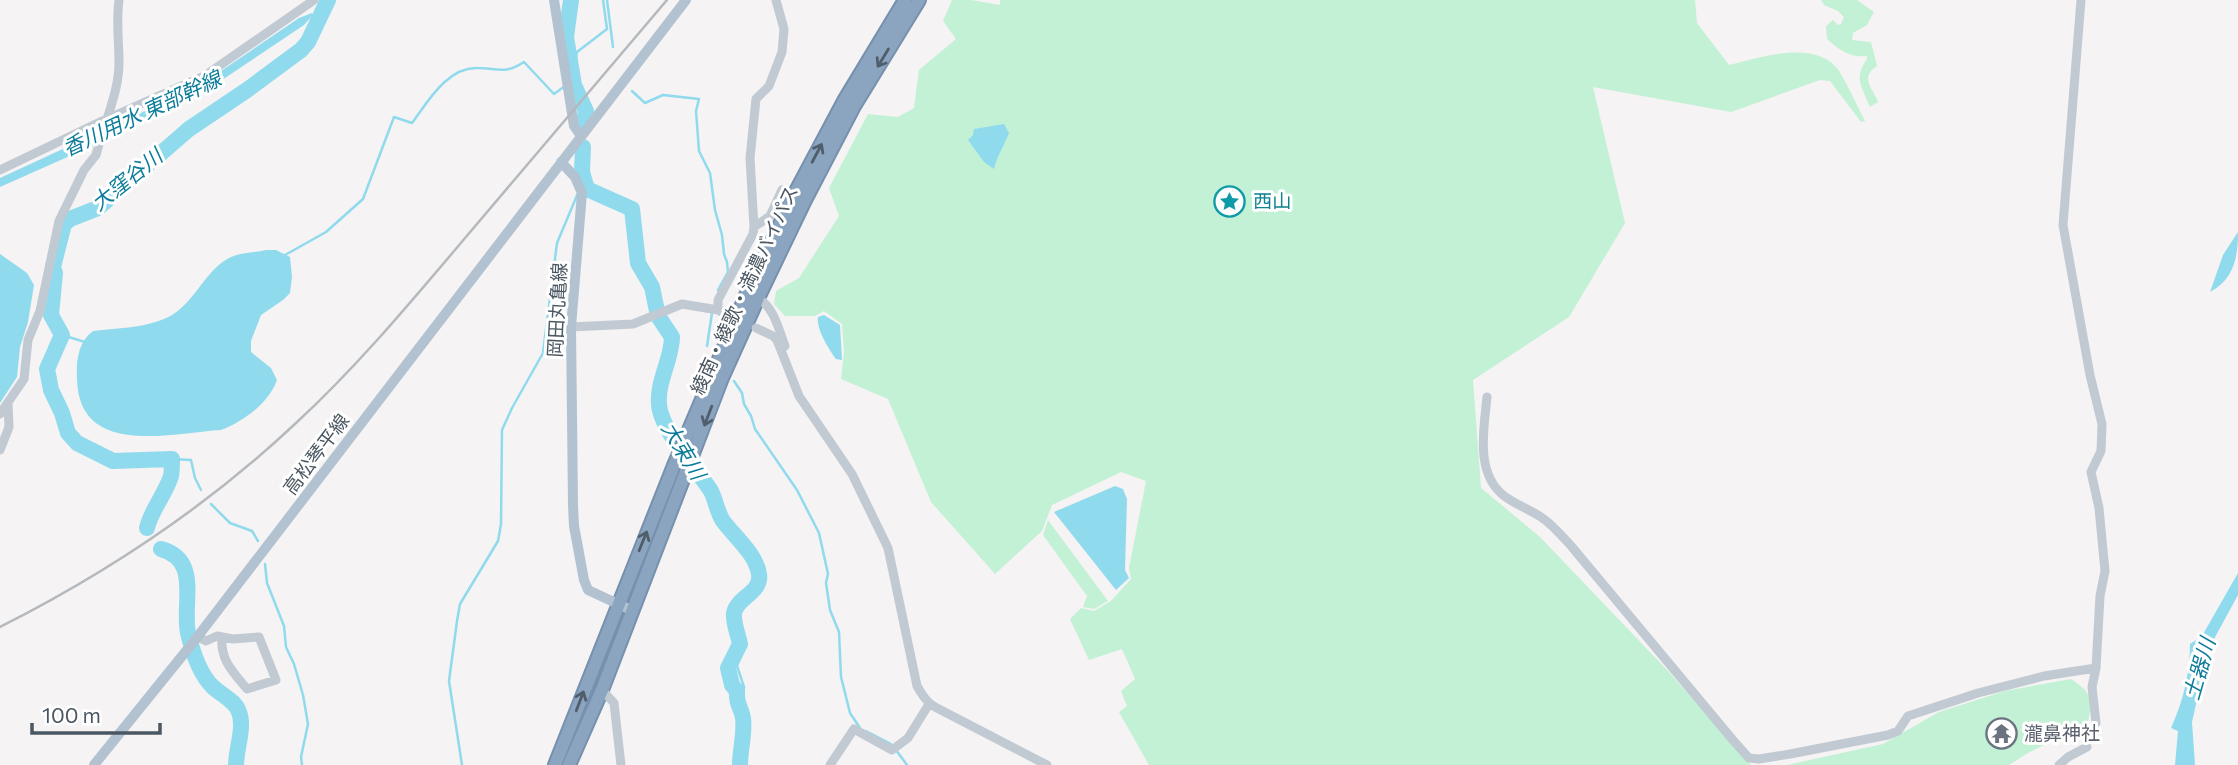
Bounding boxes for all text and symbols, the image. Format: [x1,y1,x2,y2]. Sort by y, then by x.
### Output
one-way arrow [876,48,891,67]
water label: 香川用水 東部幹線 [58,64,227,160]
water label: 大窪谷川 [86,141,168,215]
one-way arrow [810,143,824,164]
street label: 綾南・綾歌・満濃バイパス [685,182,802,398]
place icon: 西山 [1213,184,1247,218]
place label: 西山 [1253,189,1291,212]
street label: 岡田丸亀線 [543,262,570,358]
one-way arrow [700,404,713,426]
street label: 高松琴平線 [278,409,353,499]
water label: 大束川 [657,417,712,485]
one-way arrow [638,531,651,553]
water label: 土器川 [2178,633,2220,702]
one-way arrow [574,691,587,713]
scale bar [32,692,159,736]
text: 100 m [42,702,101,727]
temple icon: 瀧鼻神社 [1984,716,2018,750]
place label: 瀧鼻神社 [2024,721,2100,744]

